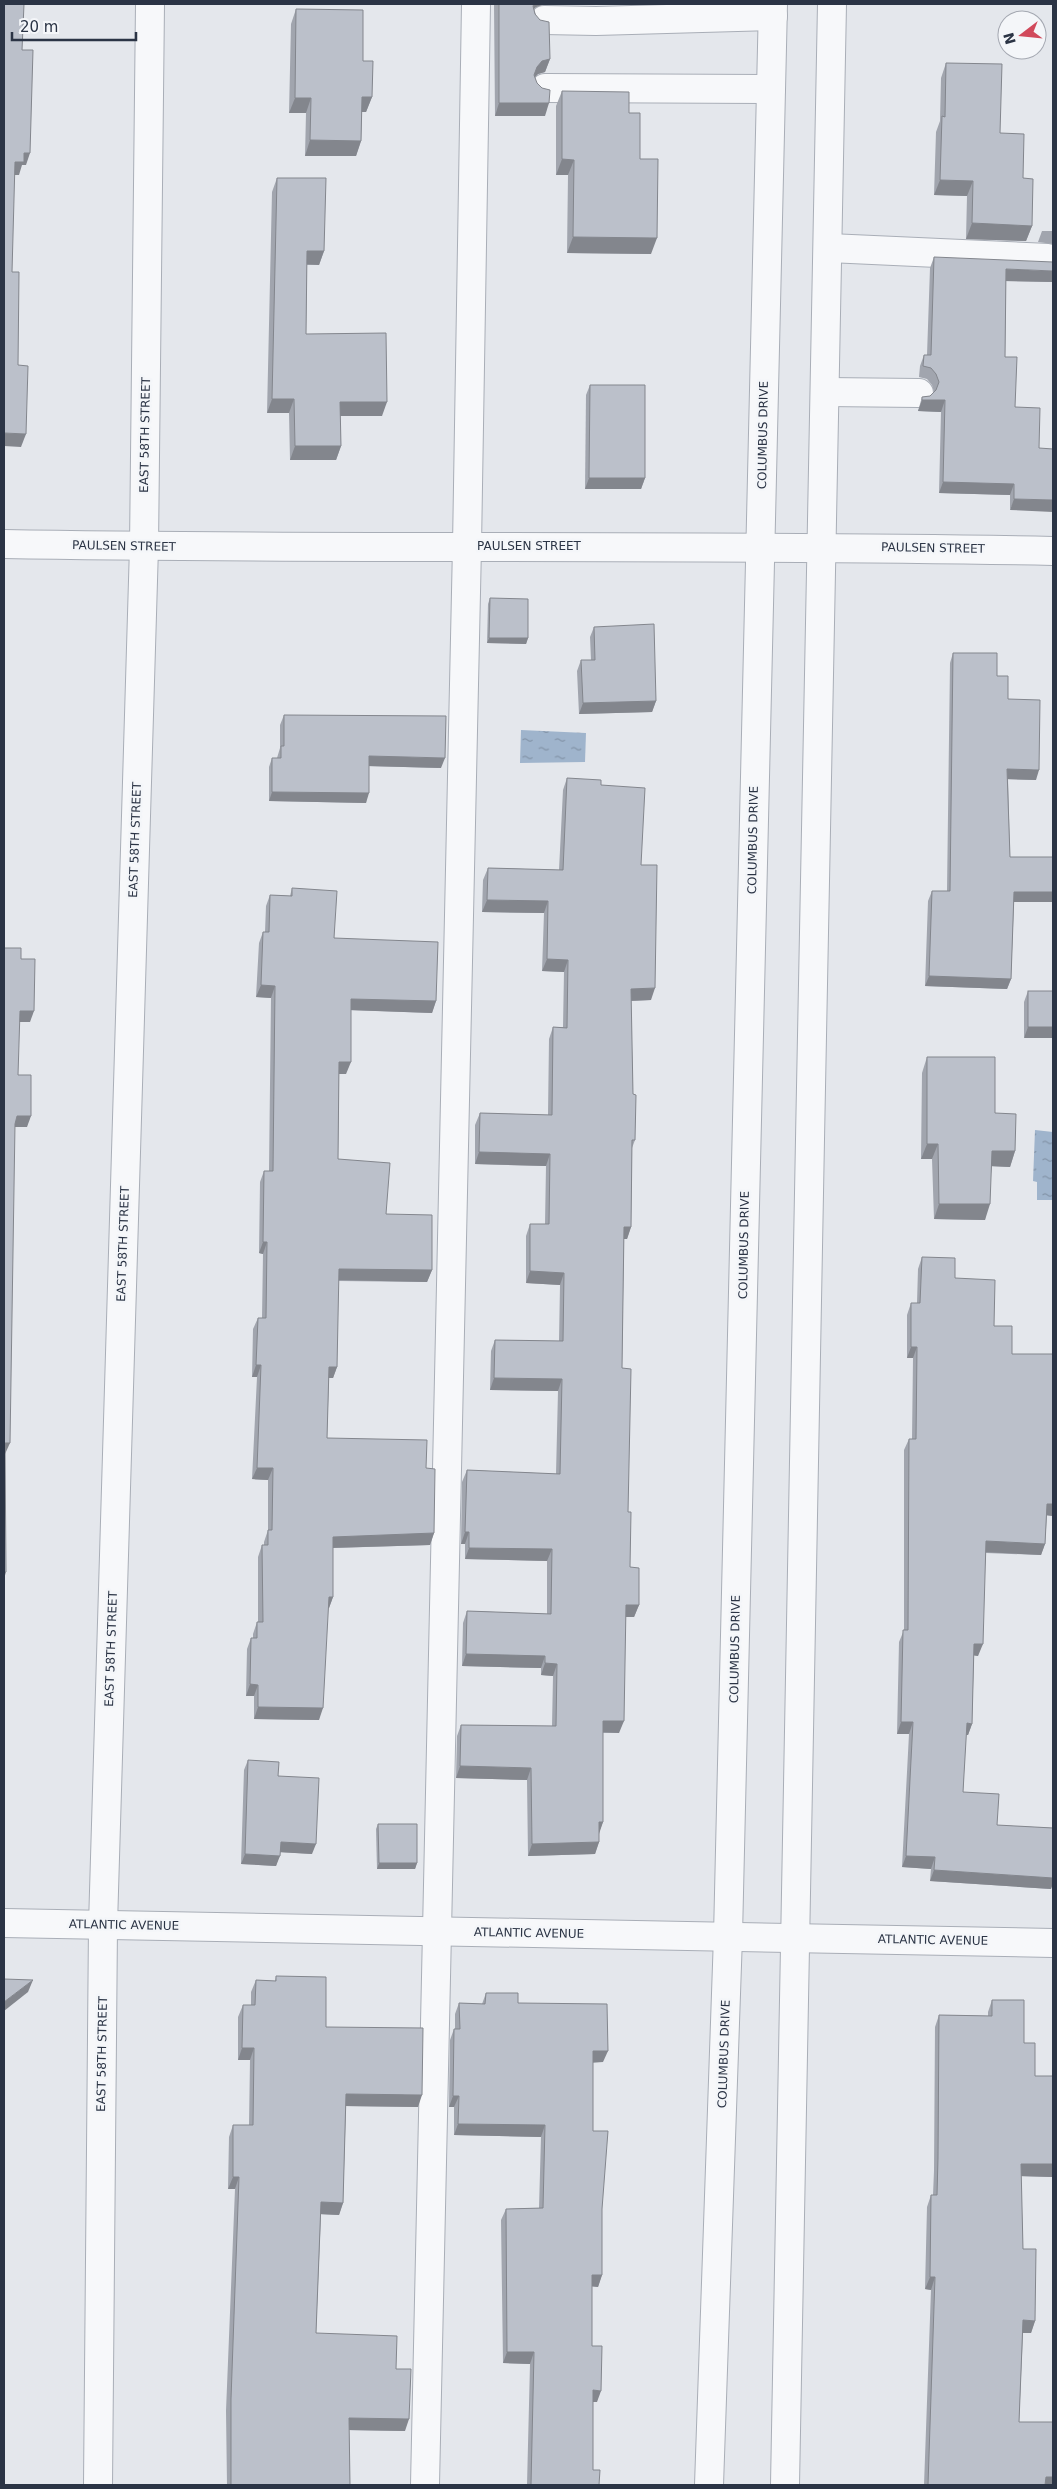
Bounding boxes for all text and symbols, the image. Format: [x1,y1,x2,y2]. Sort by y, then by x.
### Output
scale bar [12,10,136,42]
north arrow [997,10,1047,60]
text: 20 m [20,18,58,36]
text: N [1000,31,1019,46]
street label: EAST 58TH STREET [137,376,153,493]
street label: COLUMBUS DRIVE [755,381,771,489]
street label: PAULSEN STREET [72,538,177,554]
street label: PAULSEN STREET [477,539,582,553]
street label: PAULSEN STREET [881,540,986,556]
street label: EAST 58TH STREET [126,781,144,898]
street label: COLUMBUS DRIVE [745,786,761,894]
street label: EAST 58TH STREET [114,1185,132,1302]
street label: COLUMBUS DRIVE [736,1191,752,1299]
street label: EAST 58TH STREET [102,1590,120,1707]
street label: COLUMBUS DRIVE [727,1595,743,1703]
street label: ATLANTIC AVENUE [69,1917,179,1933]
street label: ATLANTIC AVENUE [474,1925,584,1941]
street label: ATLANTIC AVENUE [878,1932,988,1948]
street label: EAST 58TH STREET [94,1995,110,2112]
street label: COLUMBUS DRIVE [715,2000,733,2108]

